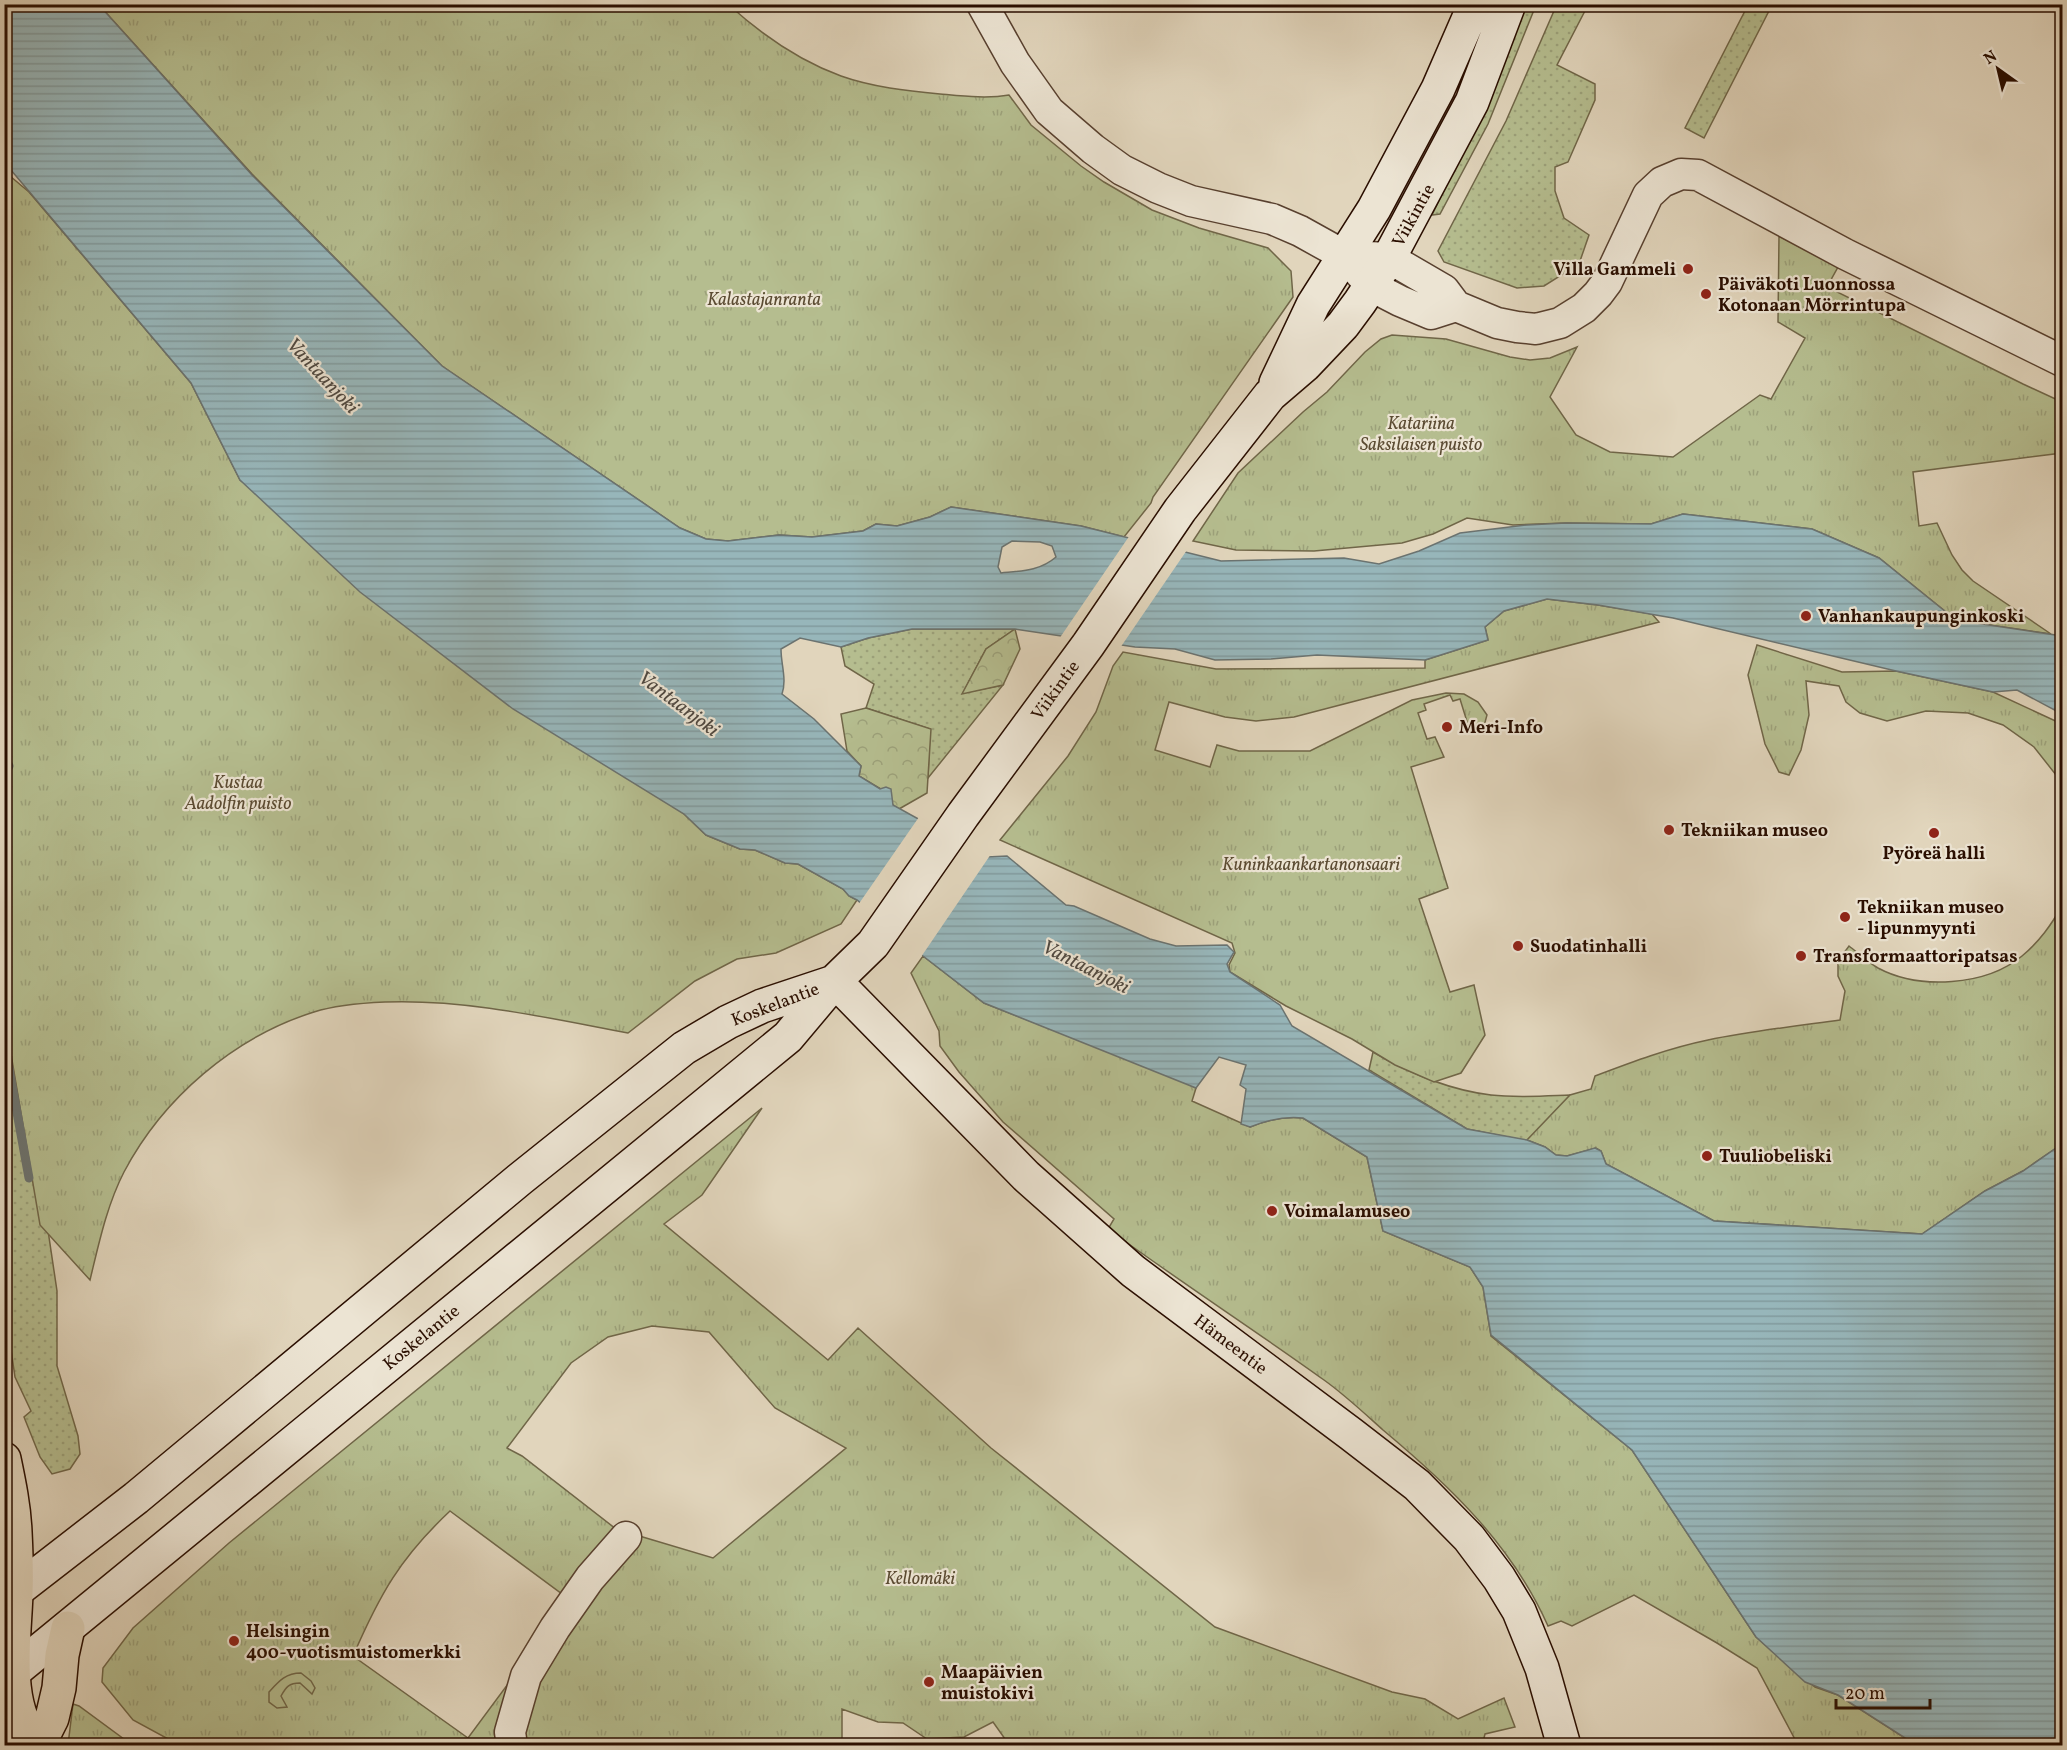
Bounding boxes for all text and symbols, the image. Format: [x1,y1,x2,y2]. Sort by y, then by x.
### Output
north arrow [1968,39,2028,99]
text: N [1980,46,2002,71]
street label: Viikintie [1387,180,1442,252]
place label: Villa Gammeli [1553,258,1676,283]
marker: Villa Gammeli [1681,262,1695,276]
place label: Päiväkoti Luonnossa Kotonaan Mörrintupa [1718,273,1906,319]
marker: Päiväkoti Luonnossa Kotonaan Mörrintupa [1699,287,1713,301]
park label: Kalastajanranta [707,288,821,313]
water label: Vantaanjoki [279,332,365,421]
park label: Katariina Saksilaisen puisto [1360,412,1482,458]
place label: Vanhankaupunginkoski [1818,605,2024,630]
marker: Vanhankaupunginkoski [1799,609,1813,623]
street label: Viikintie [1026,656,1086,726]
water label: Vantaanjoki [631,665,725,745]
place label: Meri-Info [1459,716,1543,741]
marker: Meri-Info [1440,720,1454,734]
park label: Kustaa Aadolfin puisto [184,771,291,817]
place label: Tekniikan museo [1681,819,1828,844]
marker: Tekniikan museo [1662,823,1676,837]
marker: Pyöreä halli [1927,826,1941,840]
place label: Pyöreä halli [1883,842,1985,867]
park label: Kuninkaankartanonsaari [1222,853,1400,878]
place label: Tekniikan museo - lipunmyynti [1857,896,2004,942]
marker: Tekniikan museo - lipunmyynti [1838,910,1852,924]
water label: Vantaanjoki [1036,934,1135,1002]
place label: Suodatinhalli [1530,935,1647,960]
marker: Suodatinhalli [1511,939,1525,953]
place label: Transformaattoripatsas [1813,945,2017,970]
marker: Transformaattoripatsas [1794,949,1808,963]
street label: Koskelantie [728,977,823,1034]
place label: Tuuliobeliski [1719,1145,1832,1170]
marker: Tuuliobeliski [1700,1149,1714,1163]
place label: Voimalamuseo [1284,1200,1410,1225]
marker: Voimalamuseo [1265,1204,1279,1218]
street label: Koskelantie [378,1299,466,1377]
street label: Hämeentie [1188,1309,1272,1381]
park label: Kellomäki [885,1567,956,1592]
place label: Helsingin 400-vuotismuistomerkki [246,1620,461,1666]
marker: Helsingin 400-vuotismuistomerkki [227,1634,241,1648]
place label: Maapäivien muistokivi [941,1661,1043,1707]
scale bar [1836,1672,1930,1710]
marker: Maapäivien muistokivi [922,1675,936,1689]
text: 20 m [1845,1682,1885,1707]

